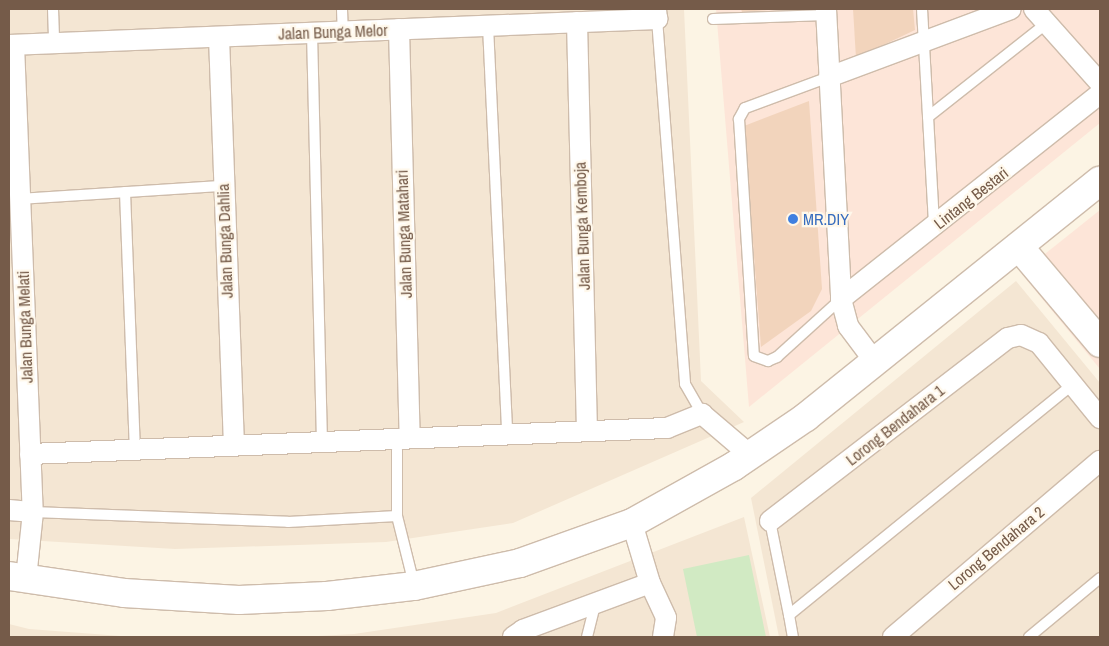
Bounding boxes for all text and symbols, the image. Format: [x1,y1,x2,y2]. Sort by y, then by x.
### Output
street label: Jalan Bunga Melor [278,20,388,44]
street label: Jalan Bunga Kemboja [570,162,594,290]
street label: Lintang Bestari [930,163,1012,233]
street label: Jalan Bunga Matahari [392,170,416,298]
street label: Jalan Bunga Dahlia [213,183,237,299]
place label: MR.DIY [803,209,849,229]
marker: MR.DIY [787,213,799,225]
street label: Jalan Bunga Melati [13,271,37,383]
street label: Lorong Bendahara 1 [842,381,948,469]
street label: Lorong Bendahara 2 [944,502,1048,594]

